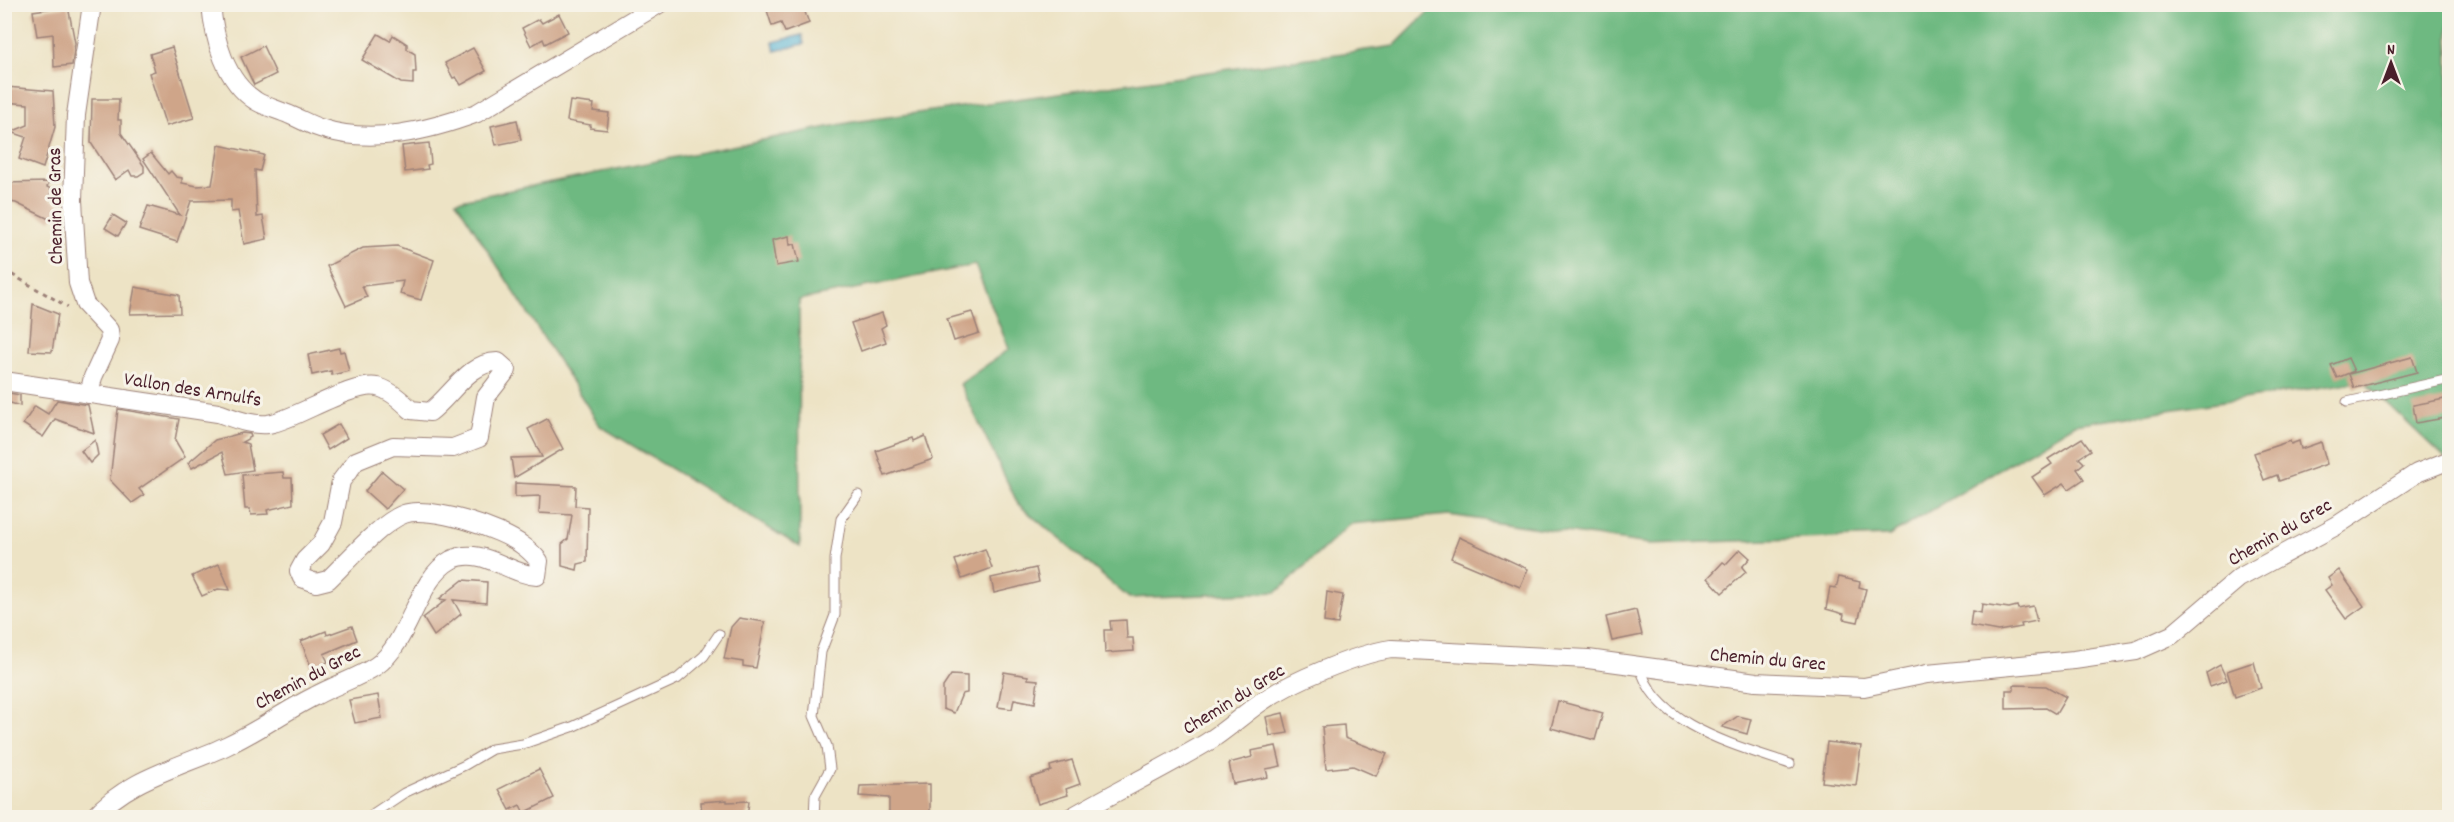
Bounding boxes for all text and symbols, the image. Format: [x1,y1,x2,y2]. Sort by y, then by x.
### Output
north arrow [2361,33,2421,93]
text: N [2387,39,2395,62]
street label: Chemin de Gras [42,147,72,265]
street label: Vallon des Arnulfs [122,366,263,416]
street label: Chemin du Grec [2223,492,2338,575]
street label: Chemin du Grec [251,639,366,718]
street label: Chemin du Grec [1709,642,1827,680]
street label: Chemin du Grec [1178,658,1291,743]

